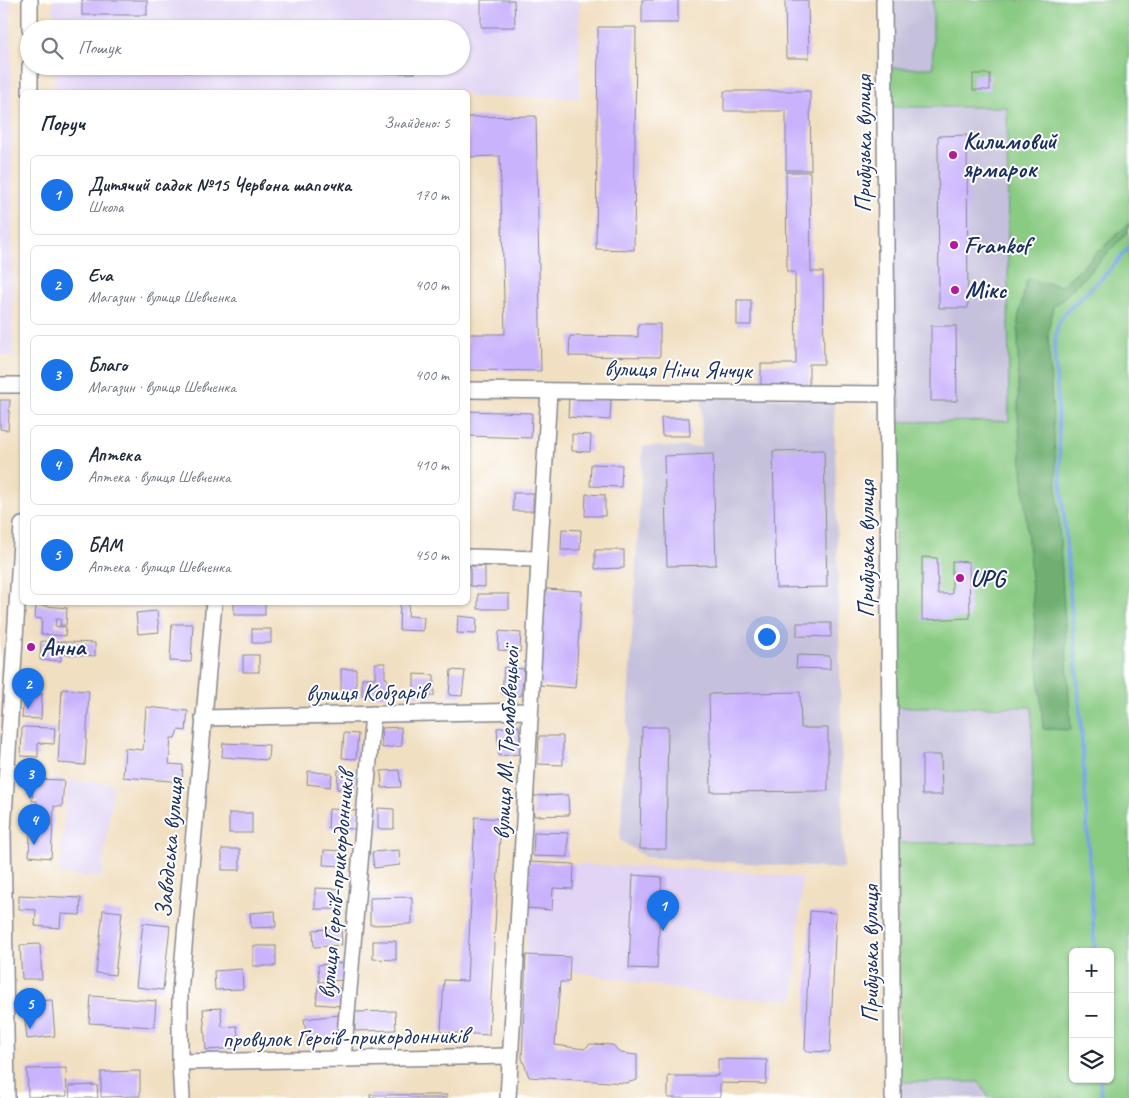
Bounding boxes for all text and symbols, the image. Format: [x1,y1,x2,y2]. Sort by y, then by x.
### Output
search box [20,20,470,75]
icon: search [38,34,66,62]
text: Пошук [78,36,120,60]
street label: Прибузька вулиця [848,73,878,213]
text: Поруч [40,110,85,136]
text: Знайдено: 5 [384,113,450,133]
place label: Килимовий ярмарок [963,126,1058,184]
marker: Килимовий ярмарок [947,149,959,161]
text: Дитячий садок №15 Червона шапочка [88,173,351,197]
text: 1 [53,185,61,205]
text: 170 m [415,185,449,205]
text: Школа [88,197,123,217]
place label: Frankof [964,230,1036,260]
marker: Frankof [948,239,960,251]
text: Eva [88,263,113,287]
text: 2 [53,275,61,295]
text: 400 m [415,275,449,295]
place label: Мікс [965,275,1008,305]
marker: Мікс [949,284,961,296]
text: Магазин · вулиця Шевченка [88,287,236,307]
text: Благо [88,353,127,377]
street label: вулиця Ніни Янчук [604,353,754,385]
text: 3 [53,365,61,385]
text: 400 m [415,365,449,385]
text: Магазин · вулиця Шевченка [88,377,236,397]
text: Аптека [88,443,141,467]
text: 4 [53,455,61,475]
text: 410 m [415,455,449,475]
text: Аптека · вулиця Шевченка [88,467,230,487]
street label: Прибузька вулиця [851,478,881,618]
text: БАМ [88,533,123,557]
text: 5 [54,545,60,565]
text: 450 m [415,545,449,565]
text: Аптека · вулиця Шевченка [88,557,230,577]
place label: UPG [970,563,1008,593]
marker: UPG [954,572,966,584]
your location [754,624,780,650]
place label: Анна [41,632,88,662]
marker: Анна [25,641,37,653]
street label: вулиця М. Трембовецької [486,641,526,840]
pin: 2 [12,668,44,709]
street label: вулиця Кобзарів [306,676,432,708]
pin: 3 [14,758,46,799]
street label: вулиця Героїв-прикордонників [311,764,361,1000]
street label: Заводська вулиця [148,775,190,919]
pin: 4 [18,804,50,845]
street label: Прибузька вулиця [855,883,885,1023]
pin: 1 [647,890,679,931]
map controls [1069,948,1114,1083]
button: + [1069,948,1114,993]
pin: 5 [14,988,46,1029]
button: − [1069,993,1114,1038]
street label: провулок Героїв-прикордонників [222,1020,474,1054]
button: layers [1069,1038,1114,1083]

